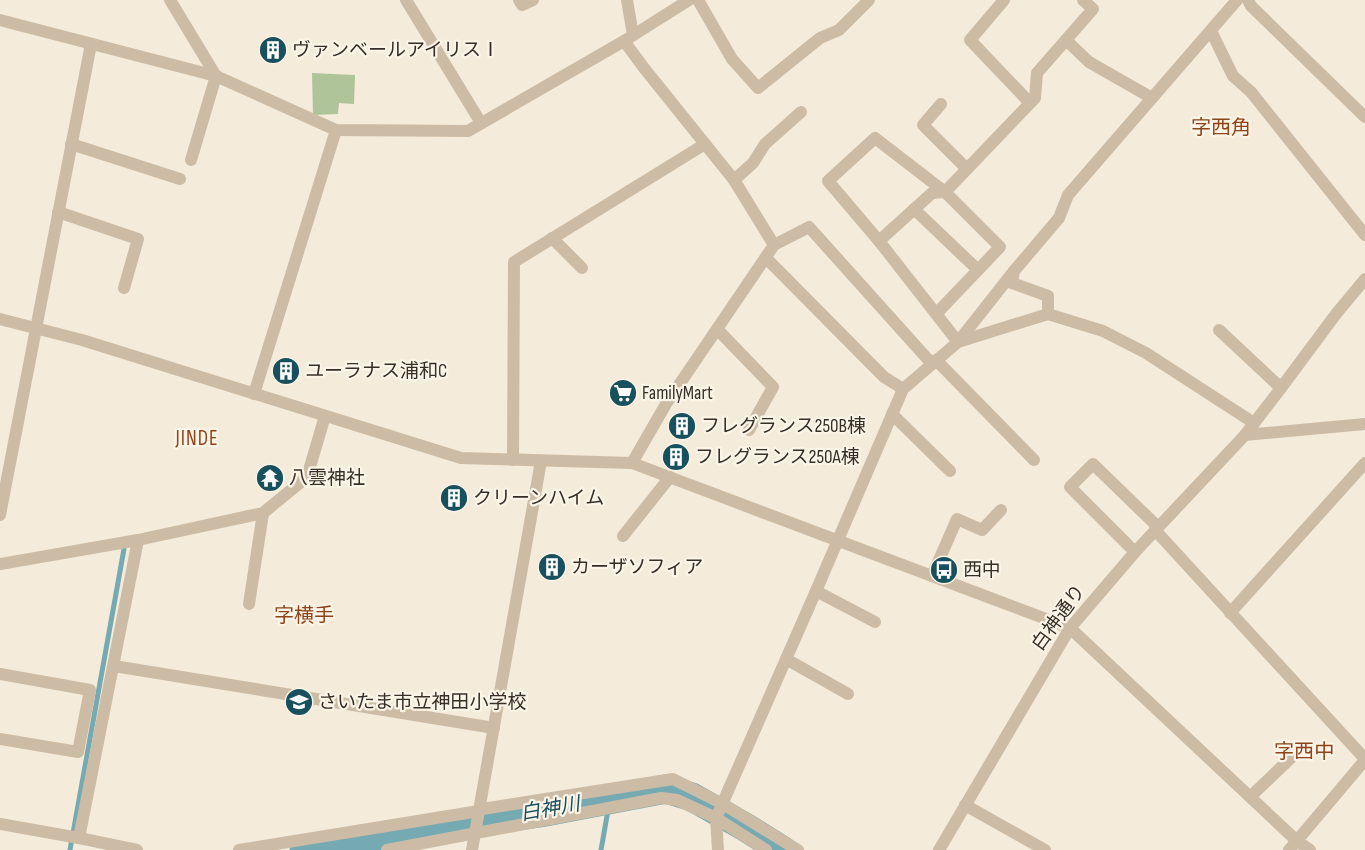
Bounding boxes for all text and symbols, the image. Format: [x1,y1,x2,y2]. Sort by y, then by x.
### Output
building icon: ヴァンベールアイリスⅠ [258,35,288,65]
place label: ヴァンベールアイリスⅠ [292,39,500,62]
district label: 字西角 [1191,116,1251,140]
building icon: ユーラナス浦和C [271,356,301,386]
place label: ユーラナス浦和C [305,360,447,383]
supermarket icon: FamilyMart [608,378,638,408]
place label: FamilyMart [642,382,713,405]
building icon: フレグランス250B棟 [667,411,697,441]
place label: フレグランス250B棟 [701,415,866,438]
district label: JINDE [174,426,219,451]
building icon: フレグランス250A棟 [661,442,691,472]
place label: フレグランス250A棟 [695,446,860,469]
temple icon: 八雲神社 [255,463,285,493]
place label: 八雲神社 [289,467,365,490]
building icon: クリーンハイム [439,483,469,513]
place label: クリーンハイム [473,487,604,510]
building icon: カーザソフィア [537,552,567,582]
bus stop icon: 西中 [929,555,959,585]
place label: カーザソフィア [571,556,703,579]
place label: 西中 [963,559,1001,582]
street label: 白神通り [1027,580,1091,656]
district label: 字横手 [274,604,334,628]
school or university icon: さいたま市立神田小学校 [284,687,314,717]
place label: さいたま市立神田小学校 [318,691,526,714]
district label: 字西中 [1274,740,1334,764]
water label: 白神川 [518,792,584,826]

